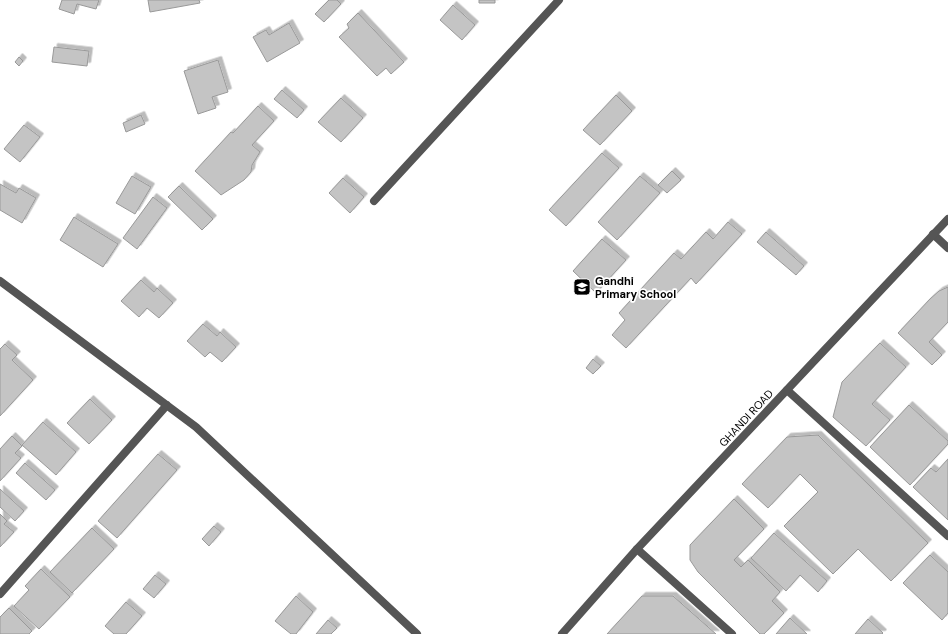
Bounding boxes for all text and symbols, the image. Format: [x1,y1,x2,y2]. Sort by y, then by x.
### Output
place label: Gandhi Primary School [595,274,676,301]
school or university icon: Gandhi Primary School [572,277,592,297]
street label: GHANDI ROAD [716,386,776,450]

